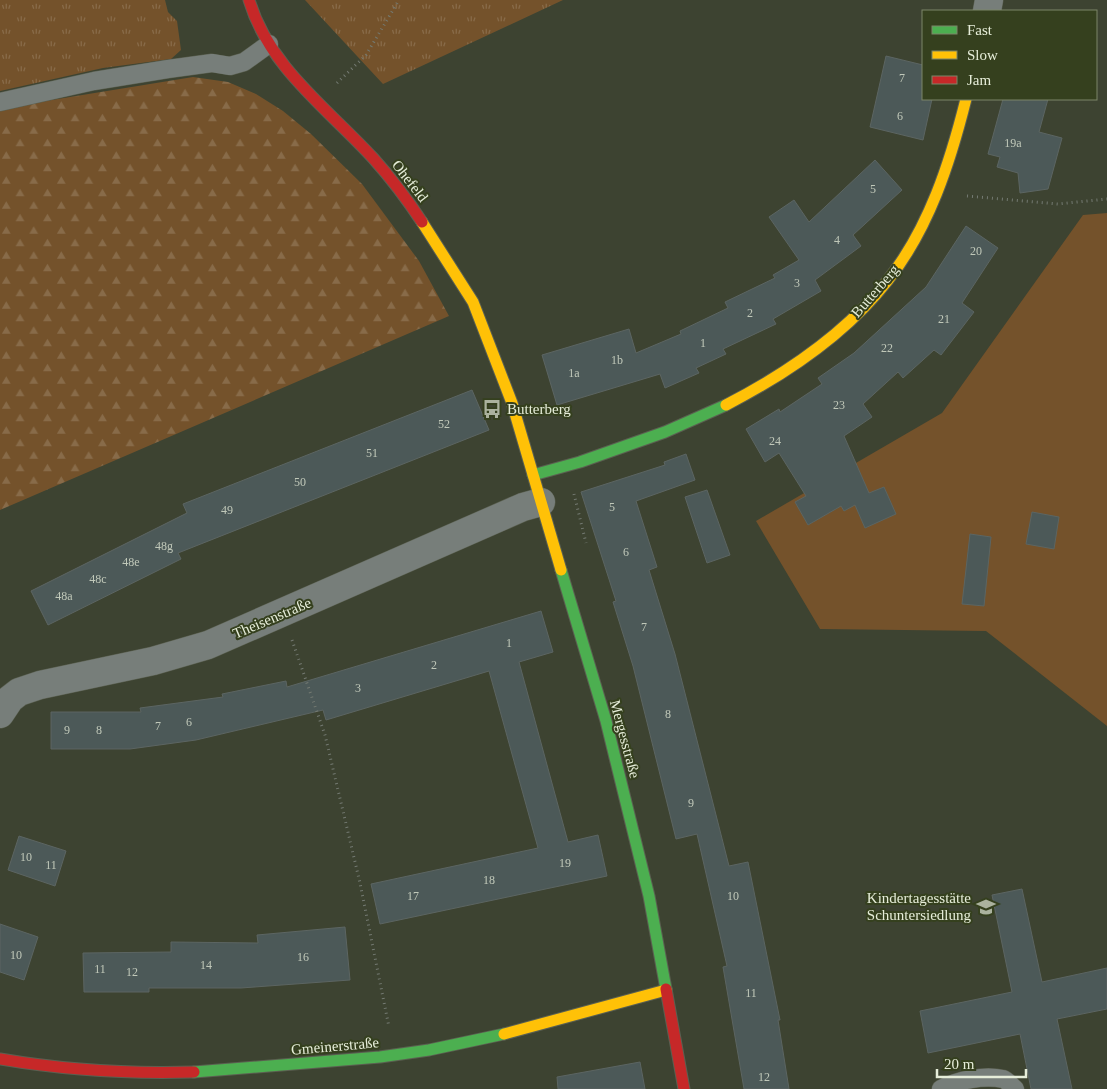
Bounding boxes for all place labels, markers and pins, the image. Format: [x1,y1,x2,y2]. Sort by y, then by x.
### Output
bus stop icon: Butterberg [481,398,503,420]
place label: Butterberg [507,401,571,417]
place label: Kindertagesstätte Schuntersiedlung [867,890,971,923]
school or university icon: Kindertagesstätte Schuntersiedlung [975,896,997,918]

